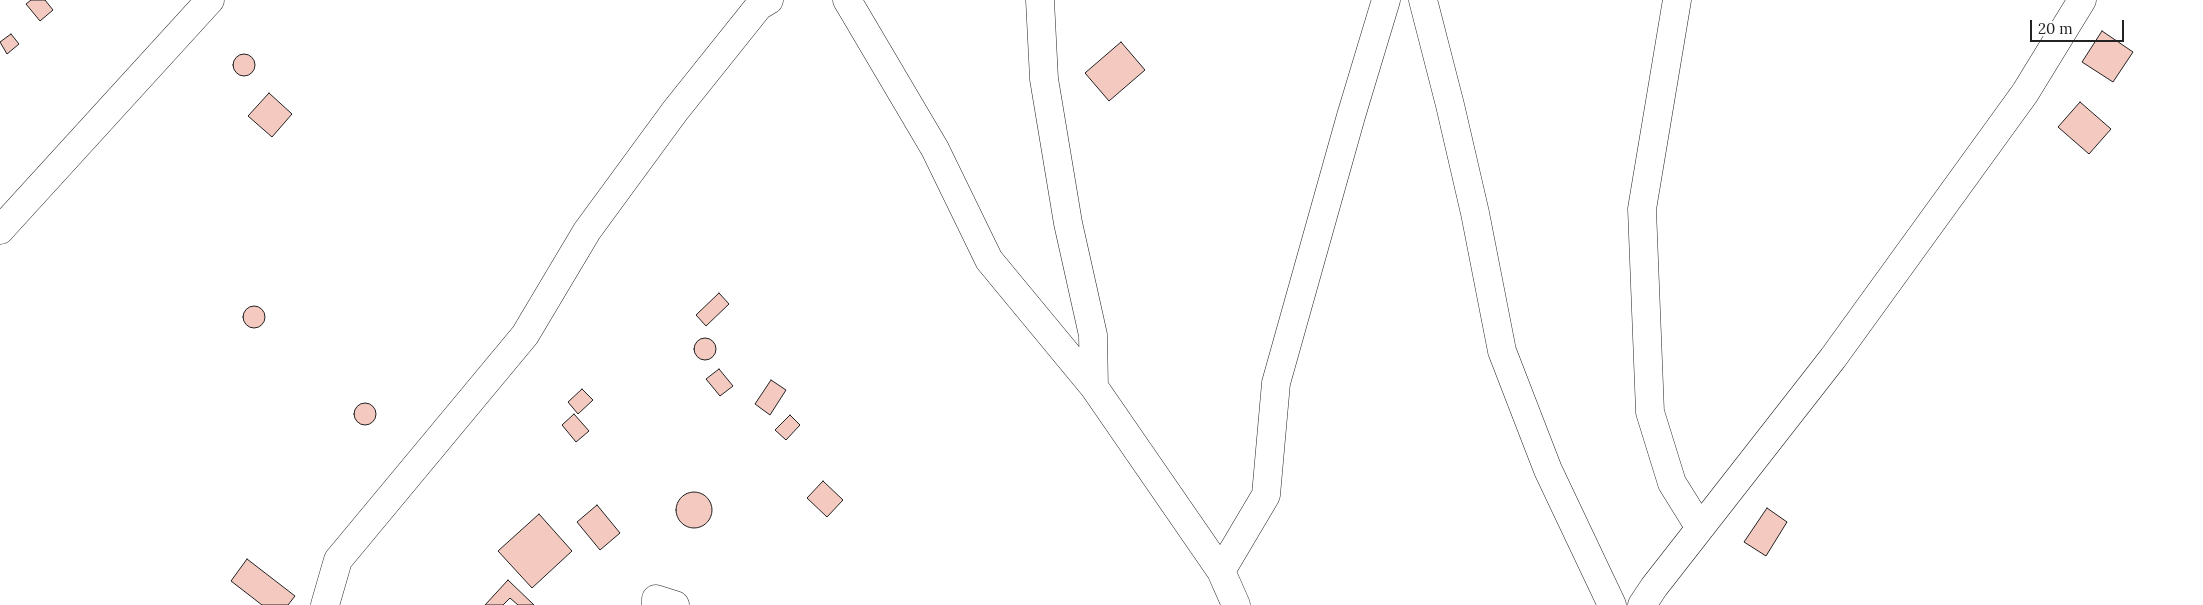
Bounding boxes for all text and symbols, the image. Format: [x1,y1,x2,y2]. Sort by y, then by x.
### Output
scale bar [2033,10,2127,42]
text: 20 m [2038,19,2073,38]

